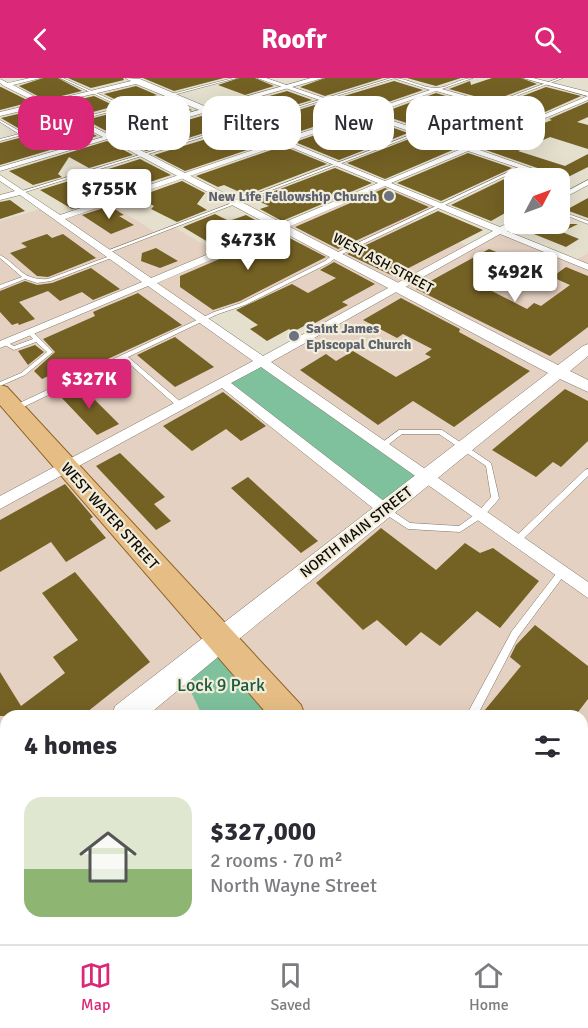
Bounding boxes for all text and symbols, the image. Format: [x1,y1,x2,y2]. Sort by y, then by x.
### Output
icon: back [24,23,57,56]
text: Roofr [261,23,327,56]
icon: search [531,23,564,56]
chip: Buy [18,96,94,150]
chip: Rent [106,96,190,150]
chip: Filters [202,96,301,150]
chip: New [313,96,394,150]
chip: Apartment [406,96,545,150]
north arrow [504,168,570,234]
map controls [504,168,570,234]
pin: $755K [67,169,151,220]
text: $755K [81,176,137,201]
place label: New Life Fellowship Church [208,188,377,205]
marker: New Life Fellowship Church [382,189,396,203]
pin: $473K [206,220,290,271]
text: $473K [220,227,276,252]
street label: WEST ASH STREET [330,229,436,297]
pin: $492K [473,252,557,303]
text: $492K [487,259,543,284]
place label: Saint James Episcopal Church [306,320,412,353]
marker: Saint James Episcopal Church [287,329,301,343]
pin: $327K [47,359,131,410]
text: $327K [61,366,117,391]
street label: WEST WATER STREET [57,459,163,574]
street label: NORTH MAIN STREET [296,482,416,581]
park label: Lock 9 Park [177,674,265,696]
text: 4 homes [24,730,117,762]
icon: filters [531,730,564,763]
text: $327,000 [210,816,316,848]
icon: home [72,821,144,893]
text: 2 rooms · 70 m² [210,848,343,873]
text: North Wayne Street [210,873,377,898]
tab: Map [79,959,112,1015]
tab: Saved [270,959,311,1015]
tab: Home [469,959,509,1015]

